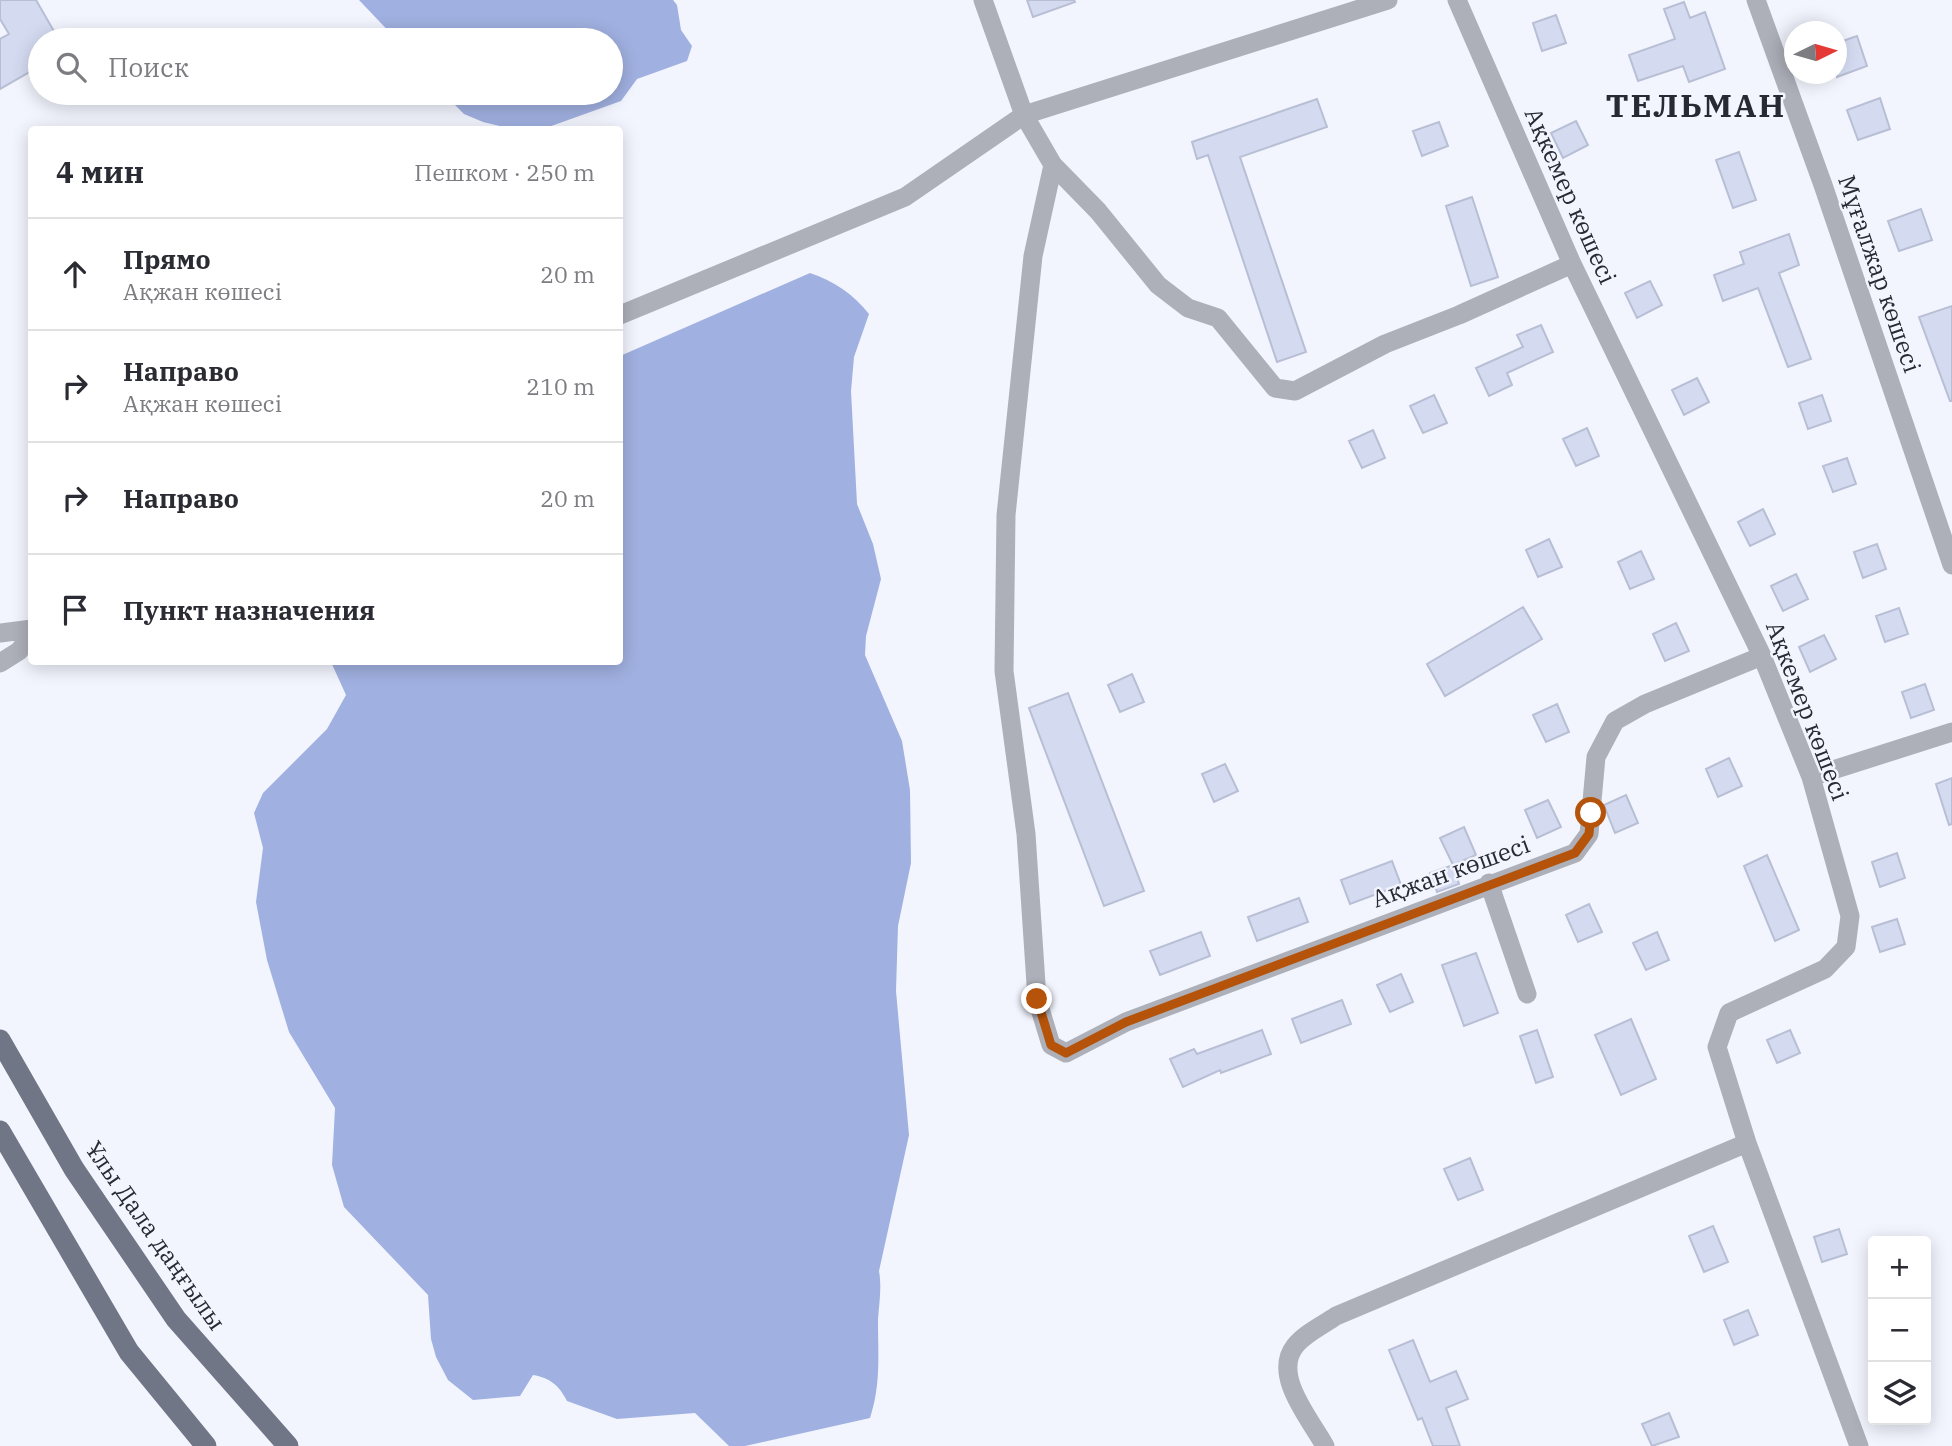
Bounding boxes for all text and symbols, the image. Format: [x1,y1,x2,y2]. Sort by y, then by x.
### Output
north arrow [1784,21,1847,84]
search box [28,28,623,105]
icon: search [52,48,90,86]
text: Поиск [108,50,189,84]
district label: ТЕЛЬМАН [1606,84,1786,126]
street label: Ақкемер көшесі [1518,102,1624,289]
text: 4 мин [56,152,144,191]
text: Пешком · 250 m [414,157,595,187]
street label: Мұғалжар көшесі [1831,171,1929,377]
text: Прямо [123,242,211,276]
icon: ahead [56,255,94,293]
text: 20 m [540,259,595,289]
text: Ақжан көшесі [123,276,282,306]
text: Направо [123,354,239,388]
icon: right [56,367,94,405]
text: 210 m [526,371,595,401]
text: Ақжан көшесі [123,388,282,418]
icon: right [56,479,94,517]
text: Направо [123,481,239,515]
text: 20 m [540,483,595,513]
icon: arrive [56,591,94,629]
text: Пункт назначения [123,593,375,627]
street label: Ақкемер көшесі [1759,616,1857,805]
route start [1575,797,1606,828]
street label: Ақжан көшесі [1367,828,1534,914]
route end [1021,983,1052,1014]
street label: Ұлы Дала даңғылы [78,1134,233,1336]
map controls [1868,1236,1931,1425]
button: + [1868,1236,1931,1299]
button: − [1868,1299,1931,1362]
button: layers [1868,1362,1931,1425]

